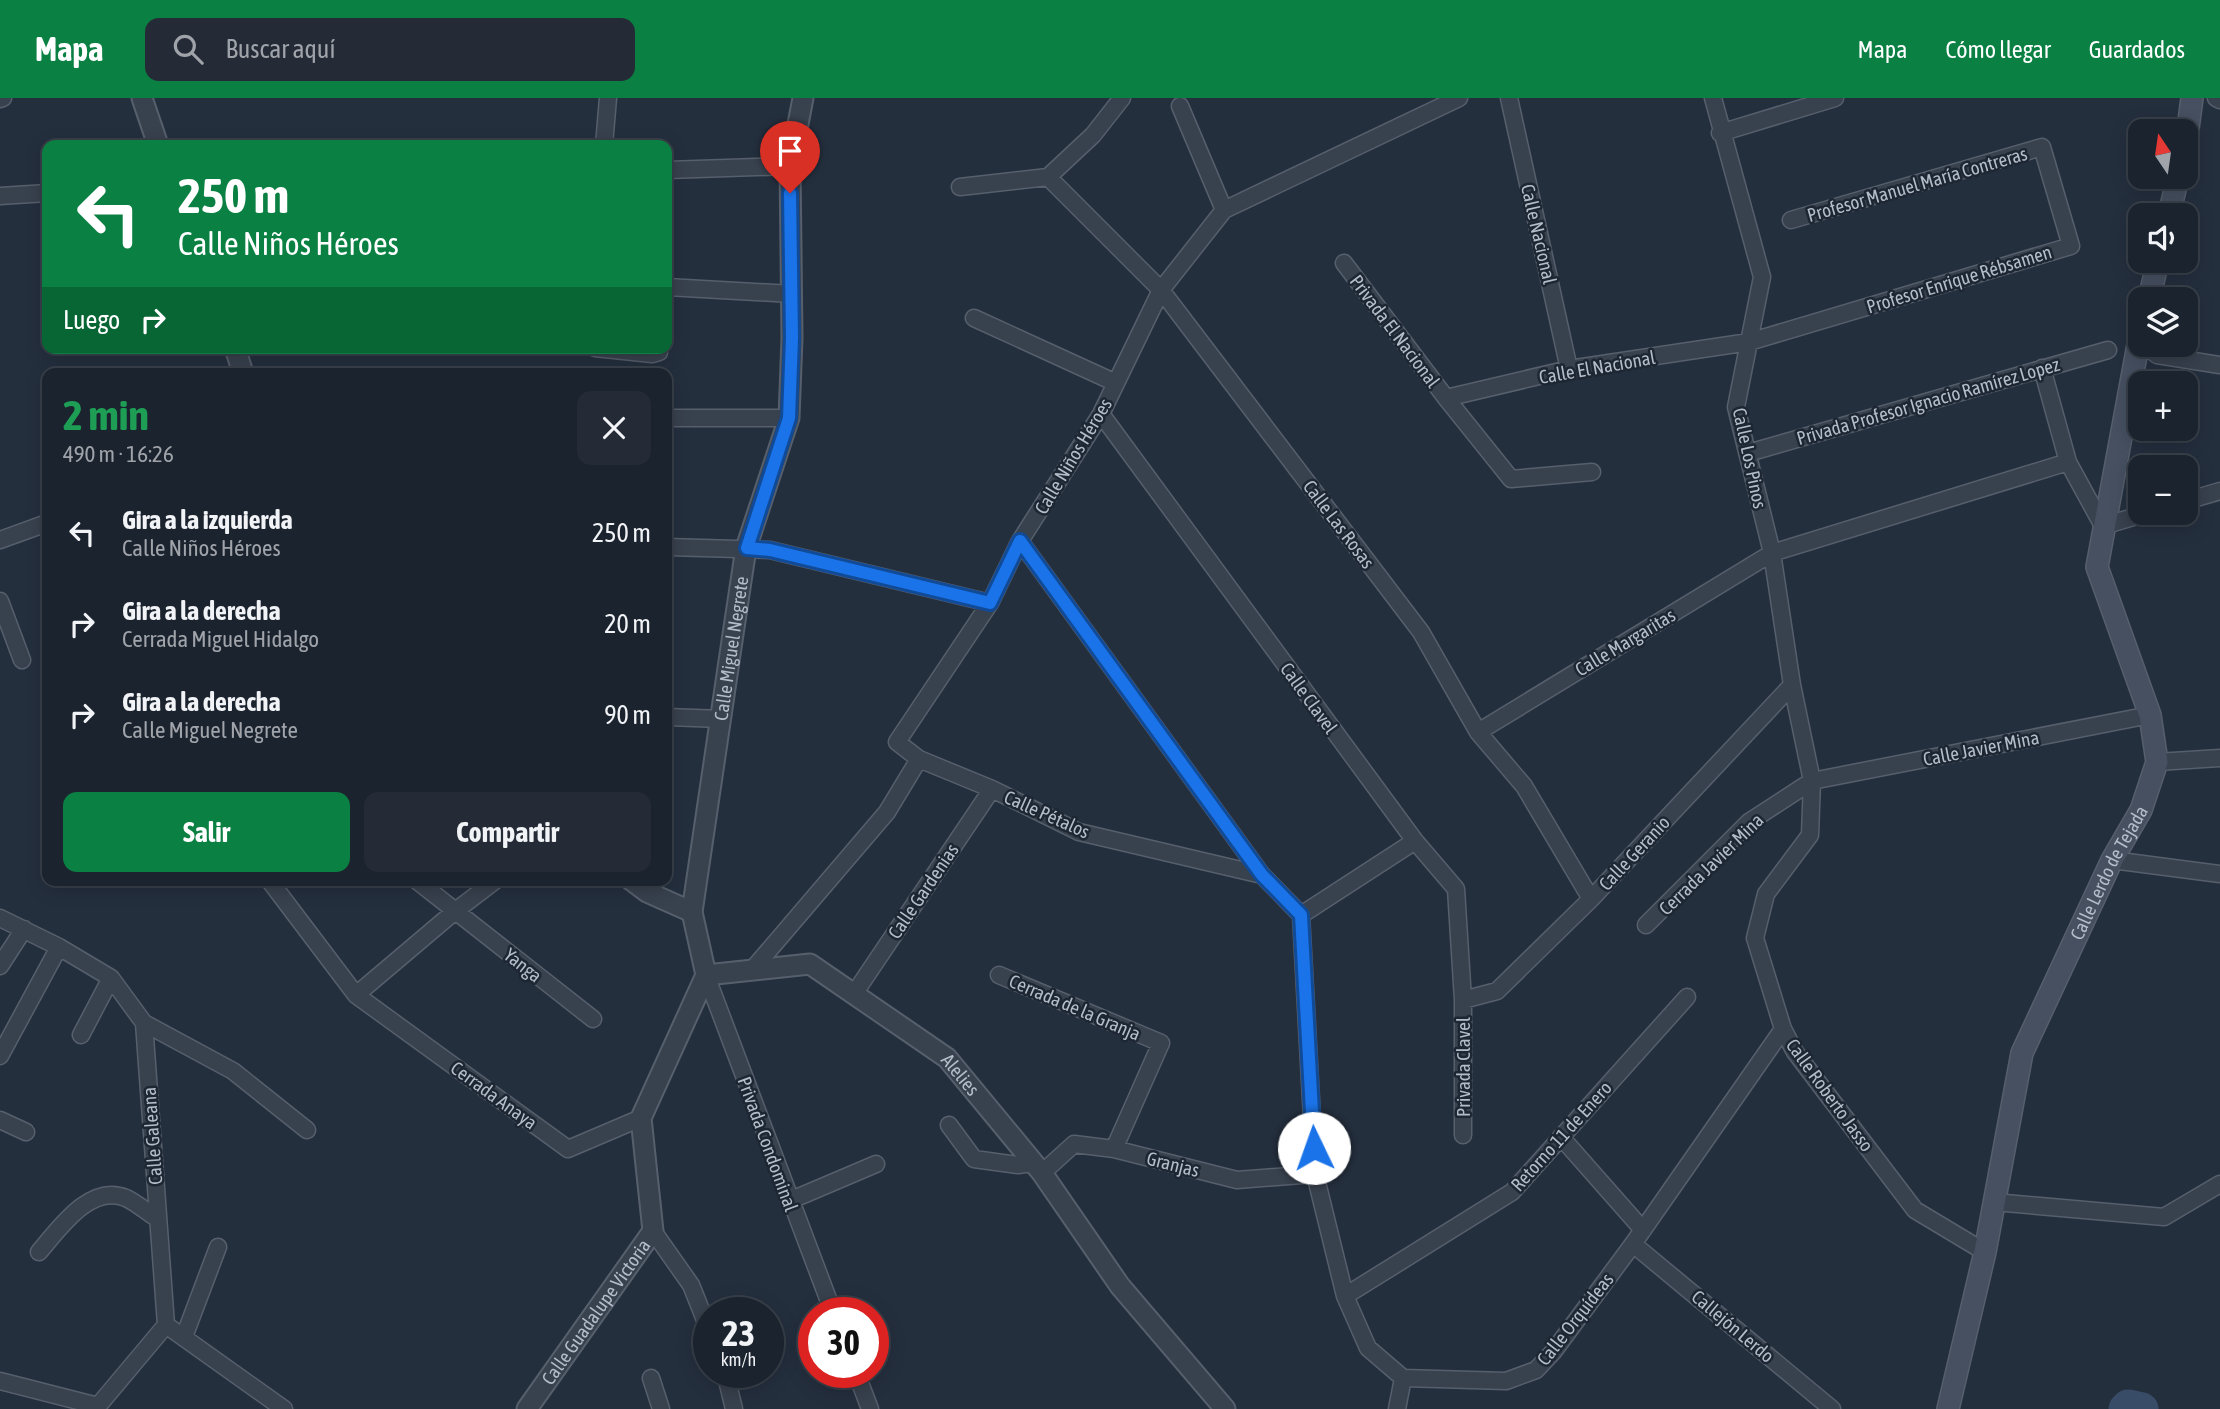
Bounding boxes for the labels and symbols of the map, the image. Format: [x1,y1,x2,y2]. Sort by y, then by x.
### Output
north arrow [2128,119,2198,189]
pin [760,121,820,193]
street label: Profesor Manuel María Contreras [1804,142,2030,226]
street label: Calle Nacional [1517,182,1561,286]
street label: Profesor Enrique Rébsamen [1864,240,2054,318]
street label: Privada El Nacional [1345,270,1445,392]
street label: Calle El Nacional [1537,346,1657,388]
street label: Privada Profesor Ignacio Ramírez Lopez [1794,353,2062,449]
street label: Calle Niños Héroes [1030,394,1116,518]
street label: Calle Los Pinos [1729,406,1771,511]
street label: Calle Las Rosas [1299,476,1379,573]
street label: Calle Miguel Negrete [709,575,753,722]
street label: Calle Margaritas [1571,603,1679,680]
street label: Calle Clavel [1276,658,1342,738]
street label: Calle Javier Mina [1921,726,2041,770]
street label: Calle Pétalos [1001,785,1093,843]
street label: Calle Lerdo de Tejada [2065,801,2152,943]
street label: Cerrada Javier Mina [1654,809,1768,919]
street label: Calle Geranio [1594,811,1674,895]
street label: Calle Gardenias [883,839,963,943]
street label: Yanga [500,943,546,987]
street label: Cerrada de la Granja [1006,969,1144,1045]
street label: Privada Clavel [1452,1017,1474,1117]
street label: Calle Roberto Jasso [1782,1034,1878,1156]
street label: Alelies [937,1049,984,1100]
street label: Cerrada Anaya [447,1056,541,1134]
street label: Privada Condominal [733,1074,803,1214]
street label: Retorno 11 de Enero [1506,1077,1616,1195]
street label: Calle Galeana [138,1086,166,1186]
position arrow [1277,1111,1351,1185]
street label: Granjas [1144,1147,1202,1181]
street label: Calle Guadalupe Victoria [537,1235,655,1389]
street label: Calle Orquídeas [1532,1268,1618,1369]
street label: Callejón Lerdo [1687,1285,1779,1367]
speed limit sign: 30 [798,1297,889,1388]

